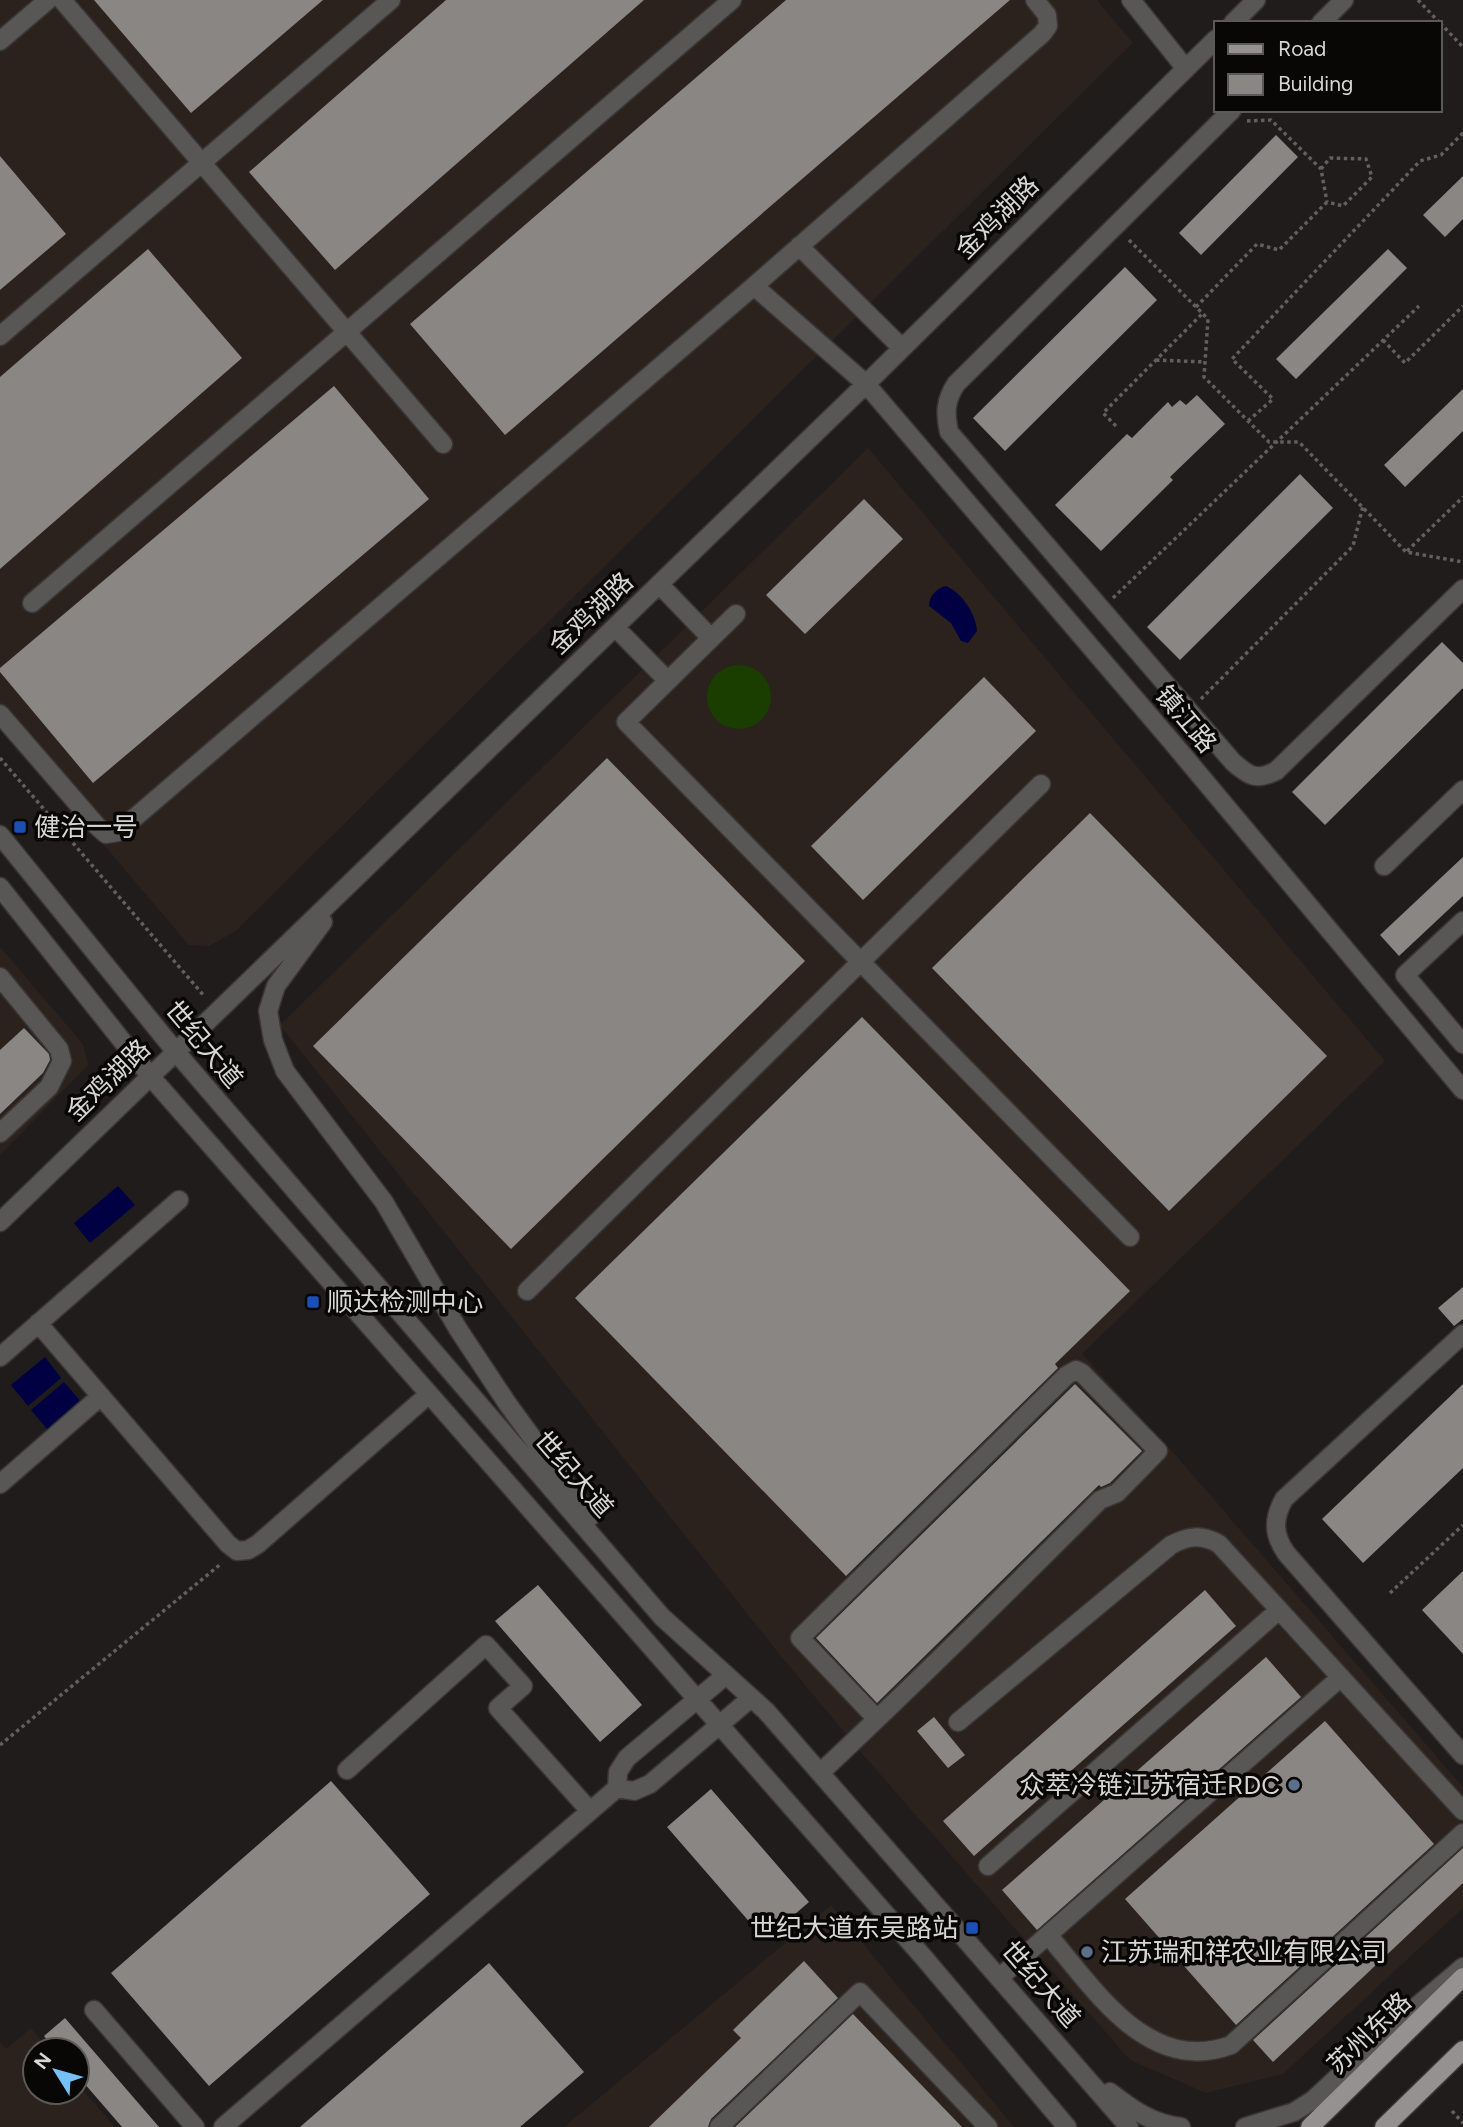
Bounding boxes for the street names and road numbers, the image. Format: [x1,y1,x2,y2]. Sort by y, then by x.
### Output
street label: 金鸡湖路 [949,169,1045,265]
street label: 金鸡湖路 [542,565,640,661]
street label: 镇江路 [1149,679,1223,759]
street label: 世纪大道 [158,994,250,1094]
street label: 金鸡湖路 [59,1032,157,1128]
street label: 世纪大道 [528,1424,620,1524]
street label: 世纪大道 [995,1934,1087,2034]
street label: 苏州东路 [1320,1985,1418,2081]

